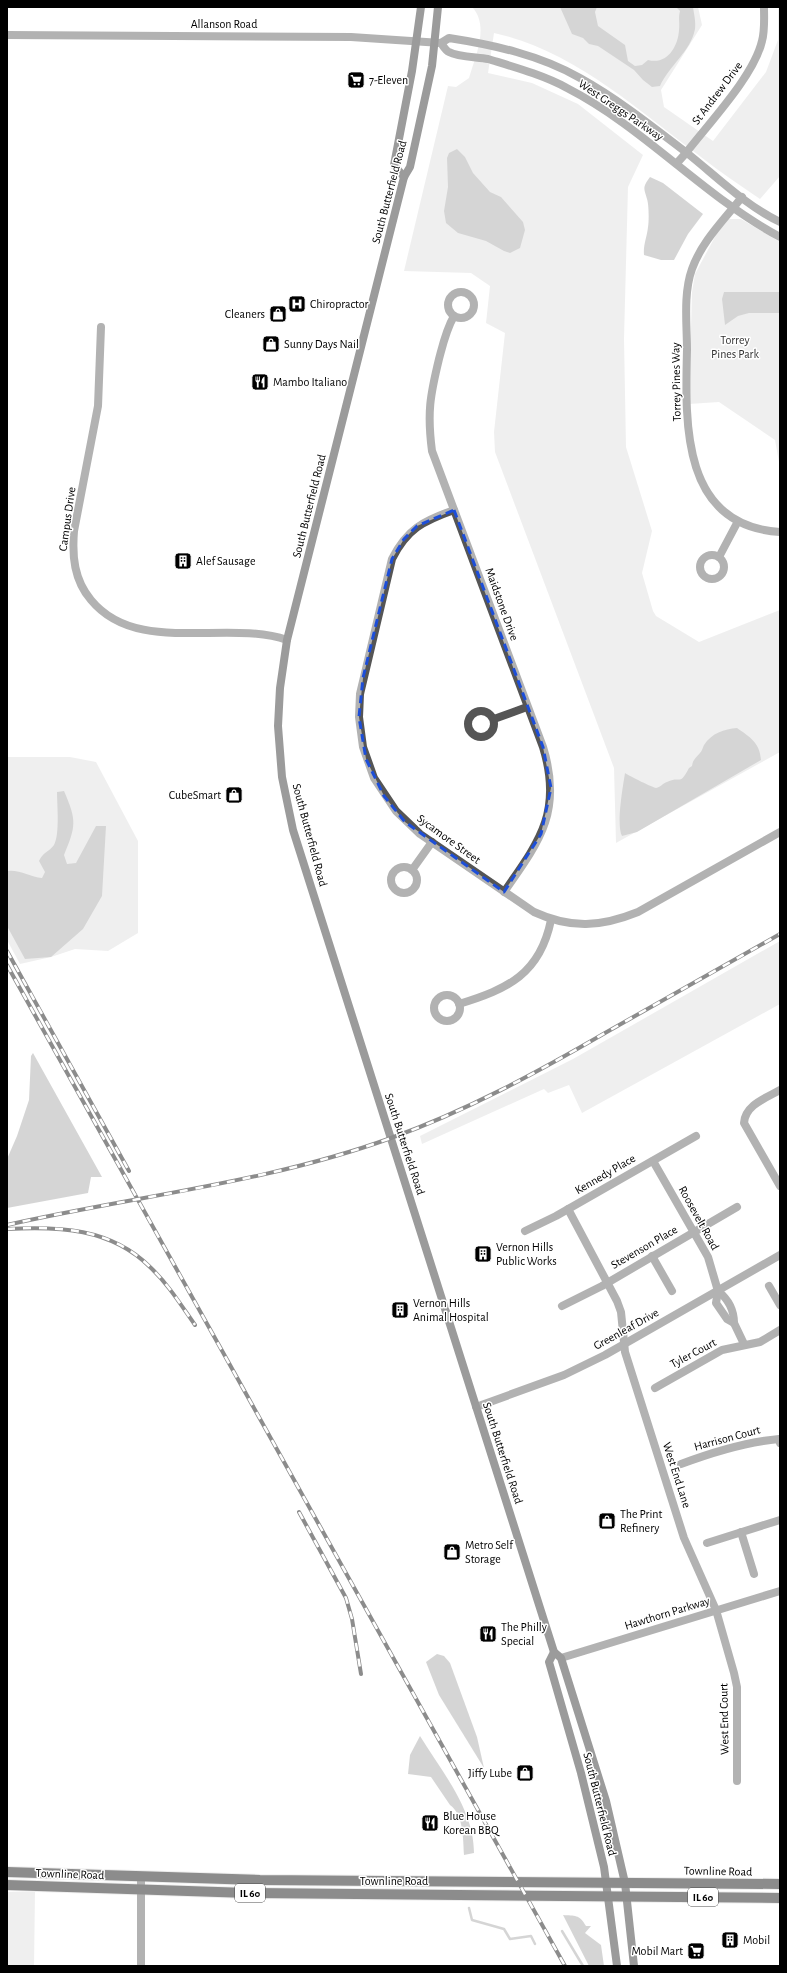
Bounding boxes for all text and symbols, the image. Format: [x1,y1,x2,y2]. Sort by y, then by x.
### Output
street label: Allanson Road [191,18,257,30]
street label: St Andrew Drive [690,59,744,127]
supermarket icon: 7-Eleven [346,70,366,90]
place label: 7-Eleven [369,74,408,86]
street label: West Greggs Parkway [576,77,666,144]
street label: South Butterfield Road [369,139,409,245]
hospital icon: Chiropractor [287,294,307,314]
place label: Chiropractor [310,298,368,310]
shop icon: Cleaners [268,304,288,324]
place label: Cleaners [225,308,265,320]
shop icon: Sunny Days Nail [261,334,281,354]
park label: Torrey Pines Park [711,334,760,360]
place label: Sunny Days Nail [284,338,359,351]
street label: Torrey Pines Way [669,342,684,422]
restaurant icon: Mambo Italiano [250,372,270,392]
place label: Mambo Italiano [273,376,347,388]
street label: South Butterfield Road [290,453,328,559]
street label: Campus Drive [57,486,77,552]
building icon: Alef Sausage [173,551,193,571]
place label: Alef Sausage [196,555,256,567]
street label: Maidstone Drive [483,566,521,642]
street label: South Butterfield Road [290,782,330,888]
shop icon: CubeSmart [224,785,244,805]
place label: CubeSmart [169,789,221,801]
street label: Sycamore Street [414,812,483,867]
street label: South Butterfield Road [383,1092,427,1196]
street label: Kennedy Place [573,1152,638,1197]
street label: Roosevelt Road [677,1184,721,1252]
street label: Stevenson Place [609,1223,679,1271]
place label: Vernon Hills Public Works [496,1241,557,1267]
building icon: Vernon Hills Public Works [473,1244,493,1264]
place label: Vernon Hills Animal Hospital [413,1297,489,1323]
building icon: Vernon Hills Animal Hospital [390,1300,410,1320]
street label: Greenleaf Drive [591,1306,661,1352]
street label: Tyler Court [668,1336,719,1371]
street label: South Butterfield Road [481,1401,525,1505]
street label: Harrison Court [693,1423,762,1453]
street label: West End Lane [661,1441,693,1509]
place label: The Print Refinery [620,1508,663,1535]
shop icon: The Print Refinery [597,1511,617,1531]
place label: Metro Self Storage [465,1539,514,1565]
shop icon: Metro Self Storage [442,1542,462,1562]
street label: Hawthorn Parkway [623,1594,711,1633]
place label: The Philly Special [501,1621,547,1647]
restaurant icon: The Philly Special [478,1624,498,1644]
street label: West End Court [717,1683,731,1755]
street label: South Butterfield Road [581,1751,619,1857]
shop icon: Jiffy Lube [515,1763,535,1783]
place label: Jiffy Lube [468,1767,512,1780]
place label: Blue House Korean BBQ [443,1810,500,1837]
restaurant icon: Blue House Korean BBQ [420,1813,440,1833]
street label: Townline Road [684,1864,752,1878]
street label: Townline Road [36,1867,104,1881]
street label: Townline Road [360,1875,428,1887]
road number: IL 60 [235,1884,265,1902]
road number: IL 60 [688,1888,718,1906]
building icon: Mobil [720,1930,740,1950]
place label: Mobil [743,1934,770,1946]
supermarket icon: Mobil Mart [686,1941,706,1961]
place label: Mobil Mart [631,1945,683,1957]

